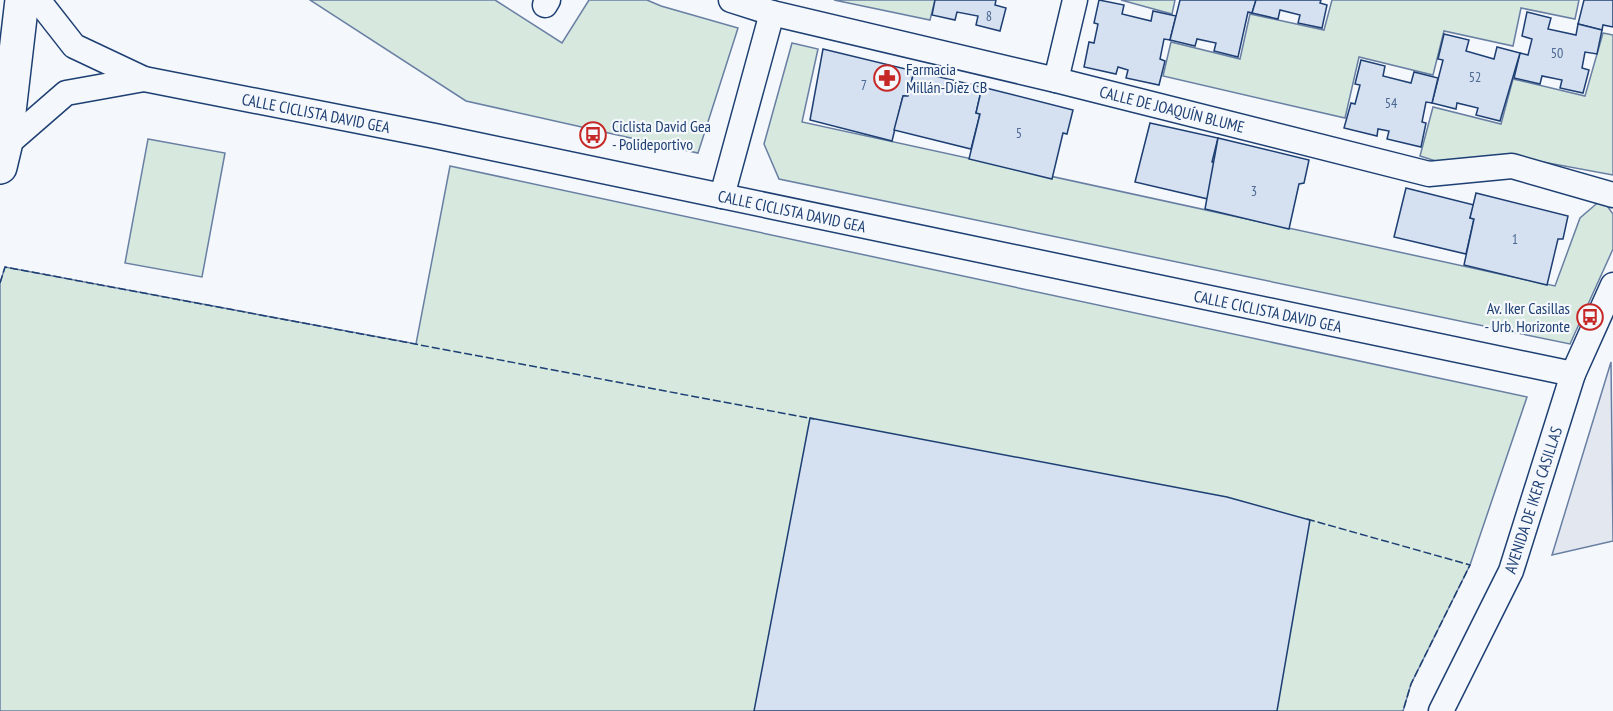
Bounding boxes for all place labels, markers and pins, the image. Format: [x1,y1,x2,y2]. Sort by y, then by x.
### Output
place label: Farmacia Millán-Díez CB [906,59,987,97]
pharmacy icon: Farmacia Millán-Díez CB [872,63,902,93]
place label: Ciclista David Gea - Polideportivo [612,116,711,154]
bus stop icon: Ciclista David Gea - Polideportivo [578,120,608,150]
place label: Av. Iker Casillas - Urb. Horizonte [1484,298,1570,336]
bus stop icon: Av. Iker Casillas - Urb. Horizonte [1575,302,1605,332]

